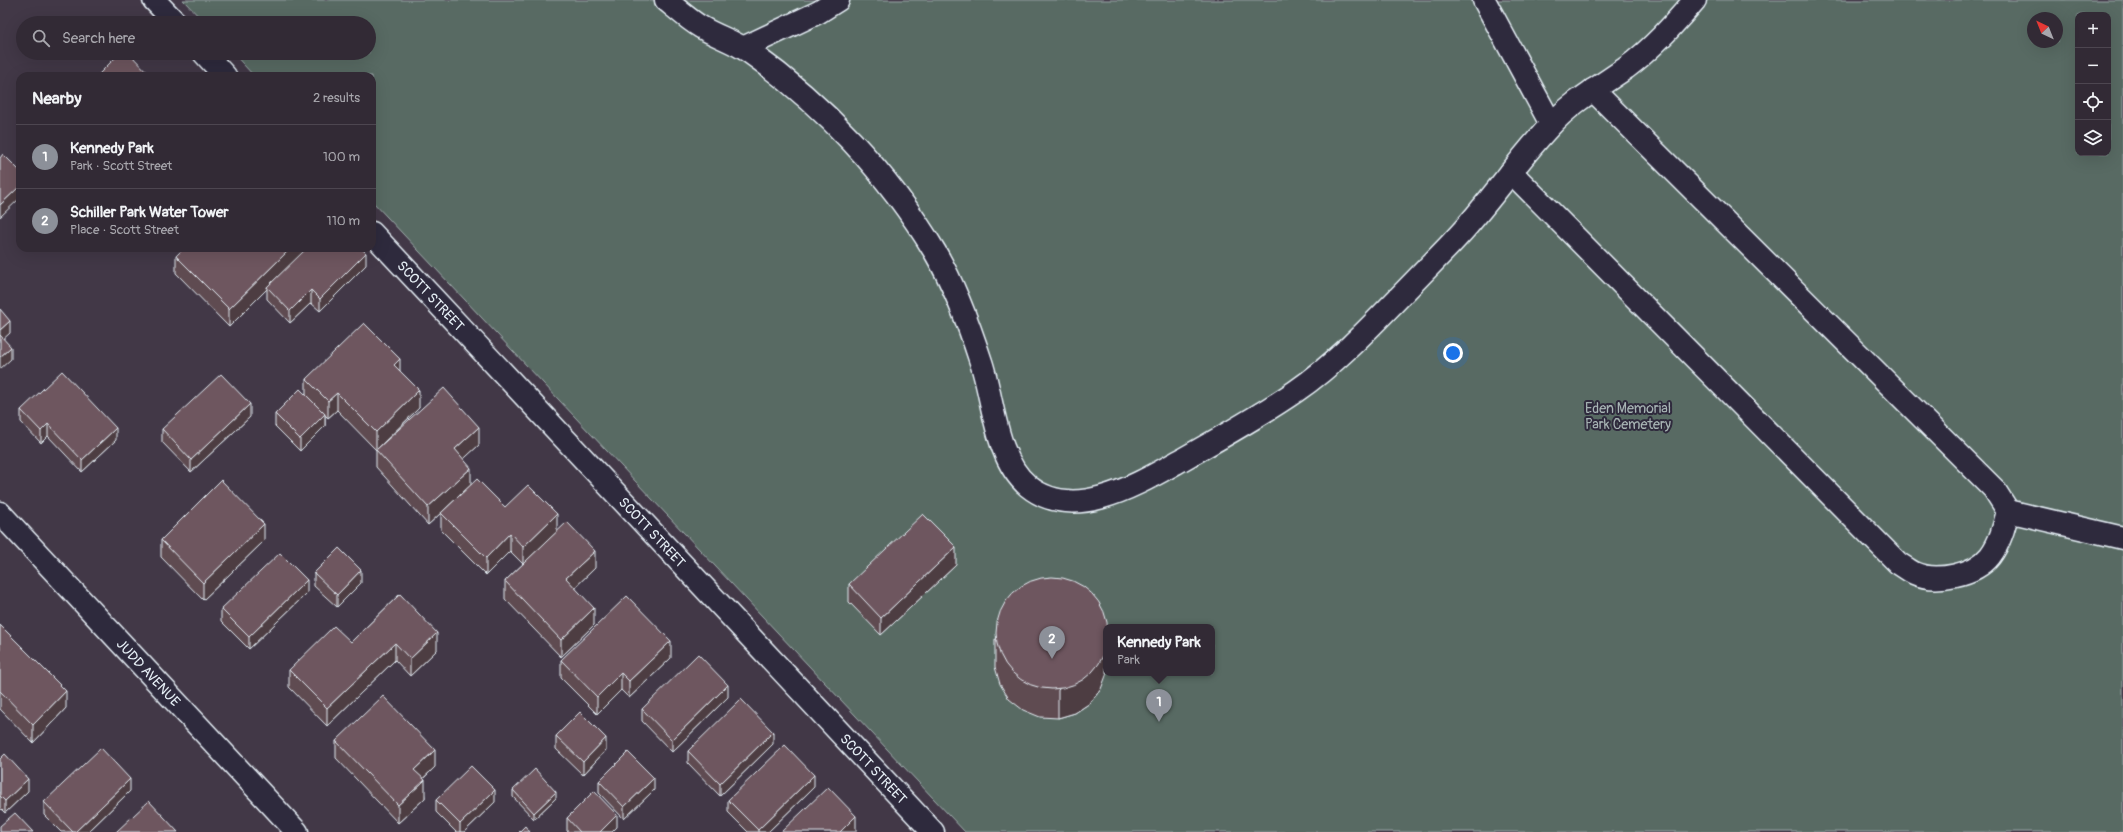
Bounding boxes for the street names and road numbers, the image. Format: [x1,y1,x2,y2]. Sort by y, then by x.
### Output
street label: SCOTT STREET [394,257,468,335]
street label: SCOTT STREET [615,494,689,571]
street label: JUDD AVENUE [113,635,184,710]
street label: SCOTT STREET [837,730,911,808]

